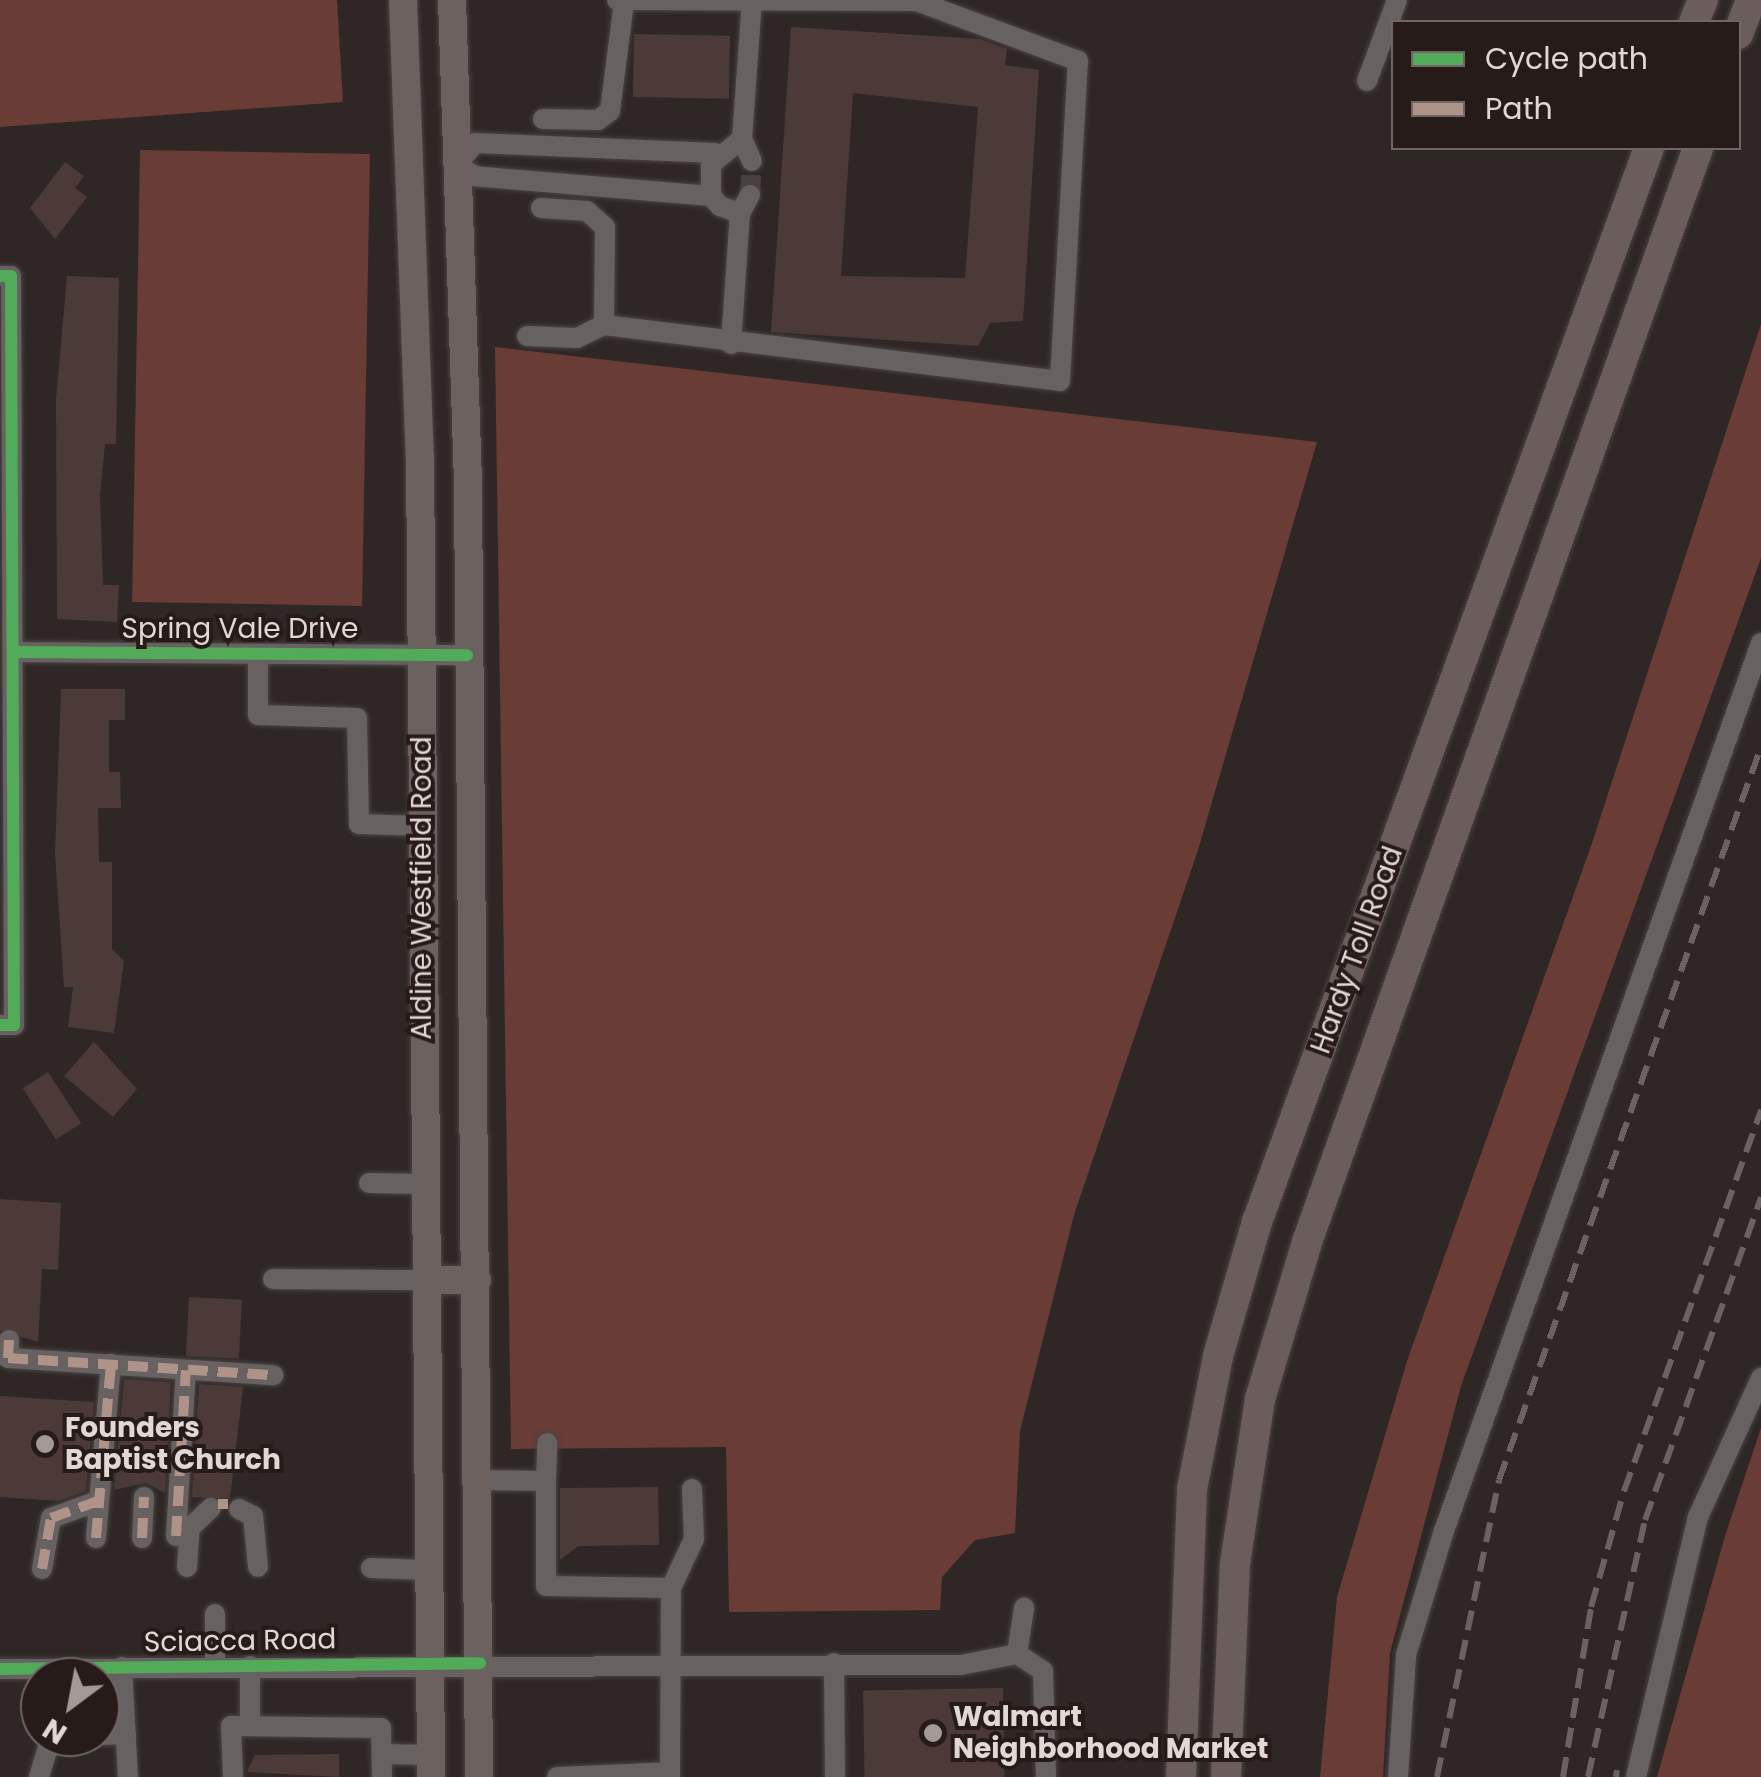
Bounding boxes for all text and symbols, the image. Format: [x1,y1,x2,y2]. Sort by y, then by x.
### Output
legend [1391,20,1741,150]
text: Cycle path [1485,37,1648,80]
text: Path [1485,87,1553,130]
street label: Spring Vale Drive [122,612,358,646]
street label: Aldine Westfield Road [405,736,439,1040]
street label: Hardy Toll Road [1304,842,1410,1058]
place label: Founders Baptist Church [65,1411,281,1477]
marker: Founders Baptist Church [34,1433,56,1455]
street label: Sciacca Road [143,1623,337,1659]
north arrow [20,1657,120,1757]
place label: Walmart Neighborhood Market [953,1700,1268,1766]
text: N [36,1709,74,1753]
marker: Walmart Neighborhood Market [922,1722,944,1744]

